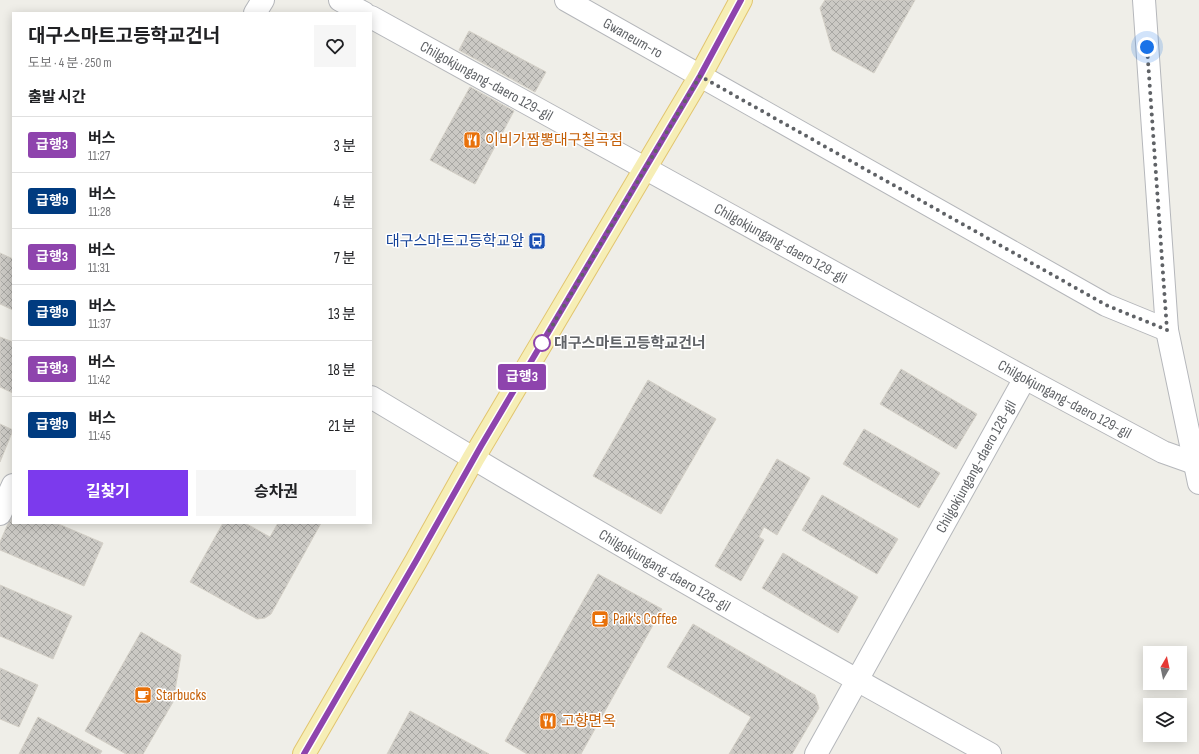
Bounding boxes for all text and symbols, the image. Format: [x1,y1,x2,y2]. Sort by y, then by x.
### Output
street label: Gwaneum-ro [600,13,666,62]
text: 대구스마트고등학교건너 [28,25,220,48]
button: heart [314,25,356,67]
street label: Chilgokjungang-daero 129-gil [417,36,556,125]
your location [1137,37,1157,57]
text: 도보 · 4 분 · 250 m [28,55,112,71]
text: 출발 시간 [28,88,86,107]
text: 버스 [88,129,116,148]
restaurant icon: 이비가짬뽕대구칠곡점 [462,130,482,150]
place label: 이비가짬뽕대구칠곡점 [485,131,623,150]
text: 급행3 [36,136,68,153]
text: 3 분 [334,137,356,156]
text: 11:27 [88,148,110,164]
text: 버스 [88,185,116,204]
text: 급행9 [36,192,68,209]
text: 4 분 [334,193,356,212]
street label: Chilgokjungang-daero 129-gil [711,199,851,287]
text: 11:28 [88,204,111,220]
bus stop icon: 대구스마트고등학교앞 [527,231,547,251]
place label: 대구스마트고등학교앞 [386,232,524,251]
text: 버스 [88,241,116,260]
text: 급행3 [36,248,68,265]
text: 7 분 [334,249,356,268]
text: 11:31 [88,260,110,276]
text: 버스 [88,297,116,316]
text: 급행9 [36,304,68,321]
text: 13 분 [328,305,356,324]
text: 11:37 [88,316,111,332]
marker: 대구스마트고등학교건너 [533,334,551,352]
place label: 대구스마트고등학교건너 [554,334,706,353]
text: 버스 [88,353,116,372]
street label: Chilgokjungang-daero 129-gil [995,355,1135,443]
text: 급행3 [36,360,68,377]
text: 18 분 [328,361,356,380]
line badge: 급행3 [499,364,545,390]
text: 급행3 [506,368,538,385]
text: 11:42 [88,372,110,388]
street label: Chilgokjungang-daero 128-gil [931,397,1020,536]
text: 버스 [88,409,116,428]
text: 급행9 [36,416,68,433]
text: 21 분 [328,417,356,436]
text: 11:45 [88,428,111,444]
button: 길찾기 [28,470,188,516]
button: 승차권 [196,470,356,516]
street label: Chilgokjungang-daero 128-gil [595,525,734,616]
cafe icon: Paik's Coffee [590,609,610,629]
place label: Paik's Coffee [613,610,677,629]
north arrow [1143,646,1187,690]
map controls [1143,646,1187,742]
cafe icon: Starbucks [133,685,153,705]
place label: Starbucks [156,686,206,705]
button: layers [1143,698,1187,742]
restaurant icon: 고향면옥 [538,711,558,731]
place label: 고향면옥 [561,712,616,731]

